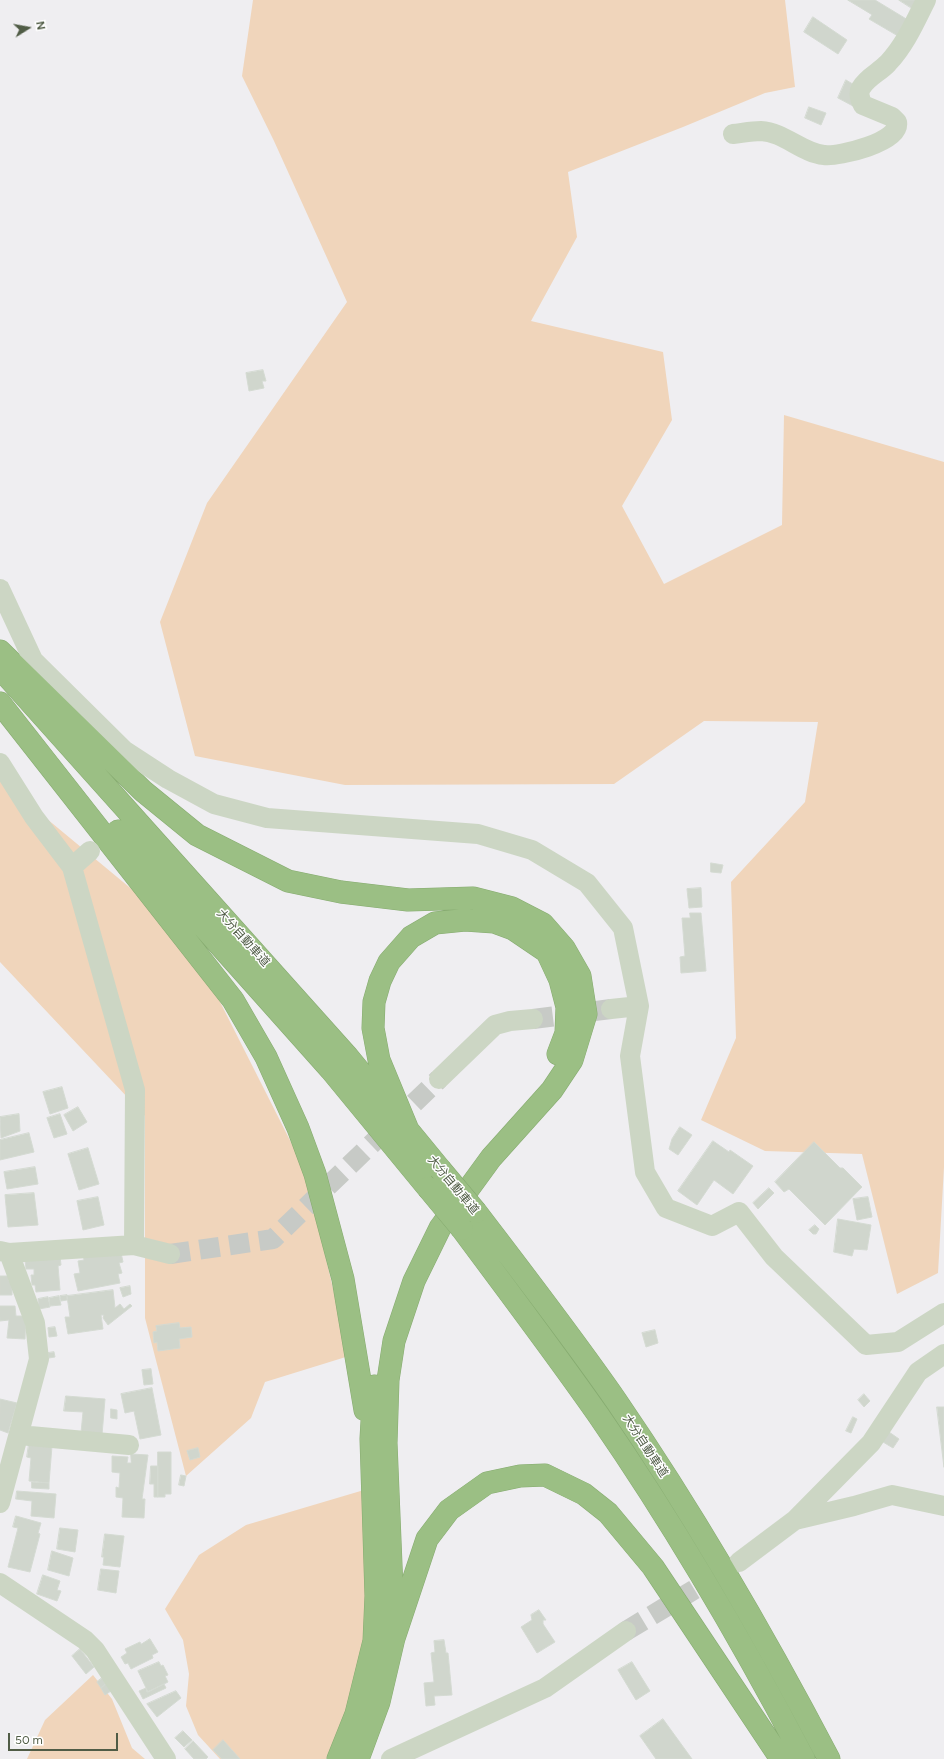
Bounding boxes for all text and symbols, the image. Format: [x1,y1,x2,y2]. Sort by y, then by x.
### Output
north arrow [8,8,48,48]
text: N [33,20,47,31]
street label: 大分自動車道 [214,906,272,970]
street label: 大分自動車道 [424,1153,482,1217]
street label: 大分自動車道 [619,1412,671,1480]
scale bar [10,1725,120,1751]
text: 50 m [15,1733,43,1747]

